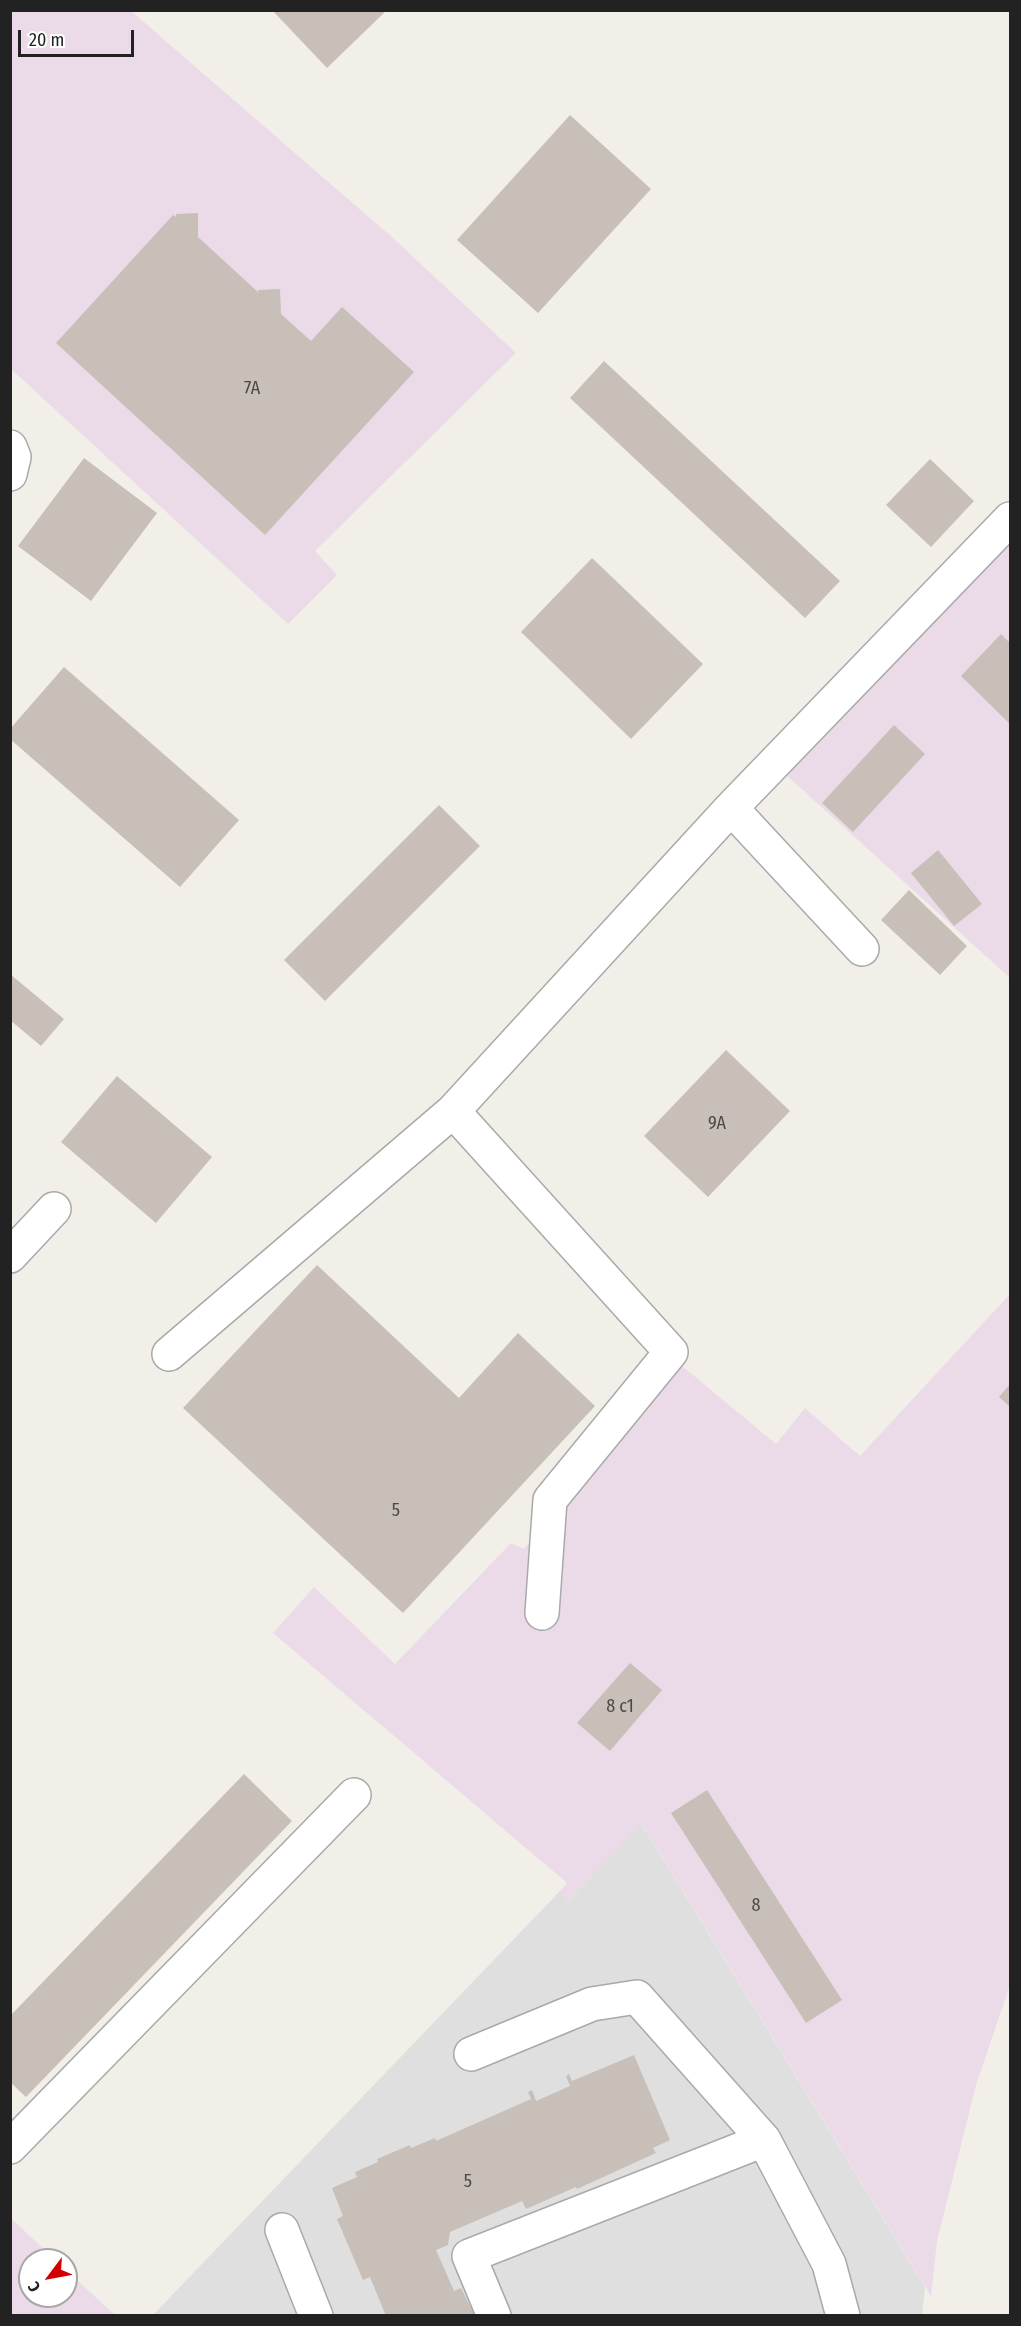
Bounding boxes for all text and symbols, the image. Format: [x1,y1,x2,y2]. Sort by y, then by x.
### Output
scale bar [21,18,136,56]
text: 20 m [29,29,64,51]
house number: 7А [244,378,260,400]
house number: 9А [708,1113,726,1135]
house number: 5 [392,1500,400,1522]
house number: 8 с1 [606,1696,634,1718]
house number: 8 [752,1895,760,1917]
house number: 5 [464,2171,472,2193]
north arrow [18,2248,78,2308]
text: С [24,2278,44,2295]

